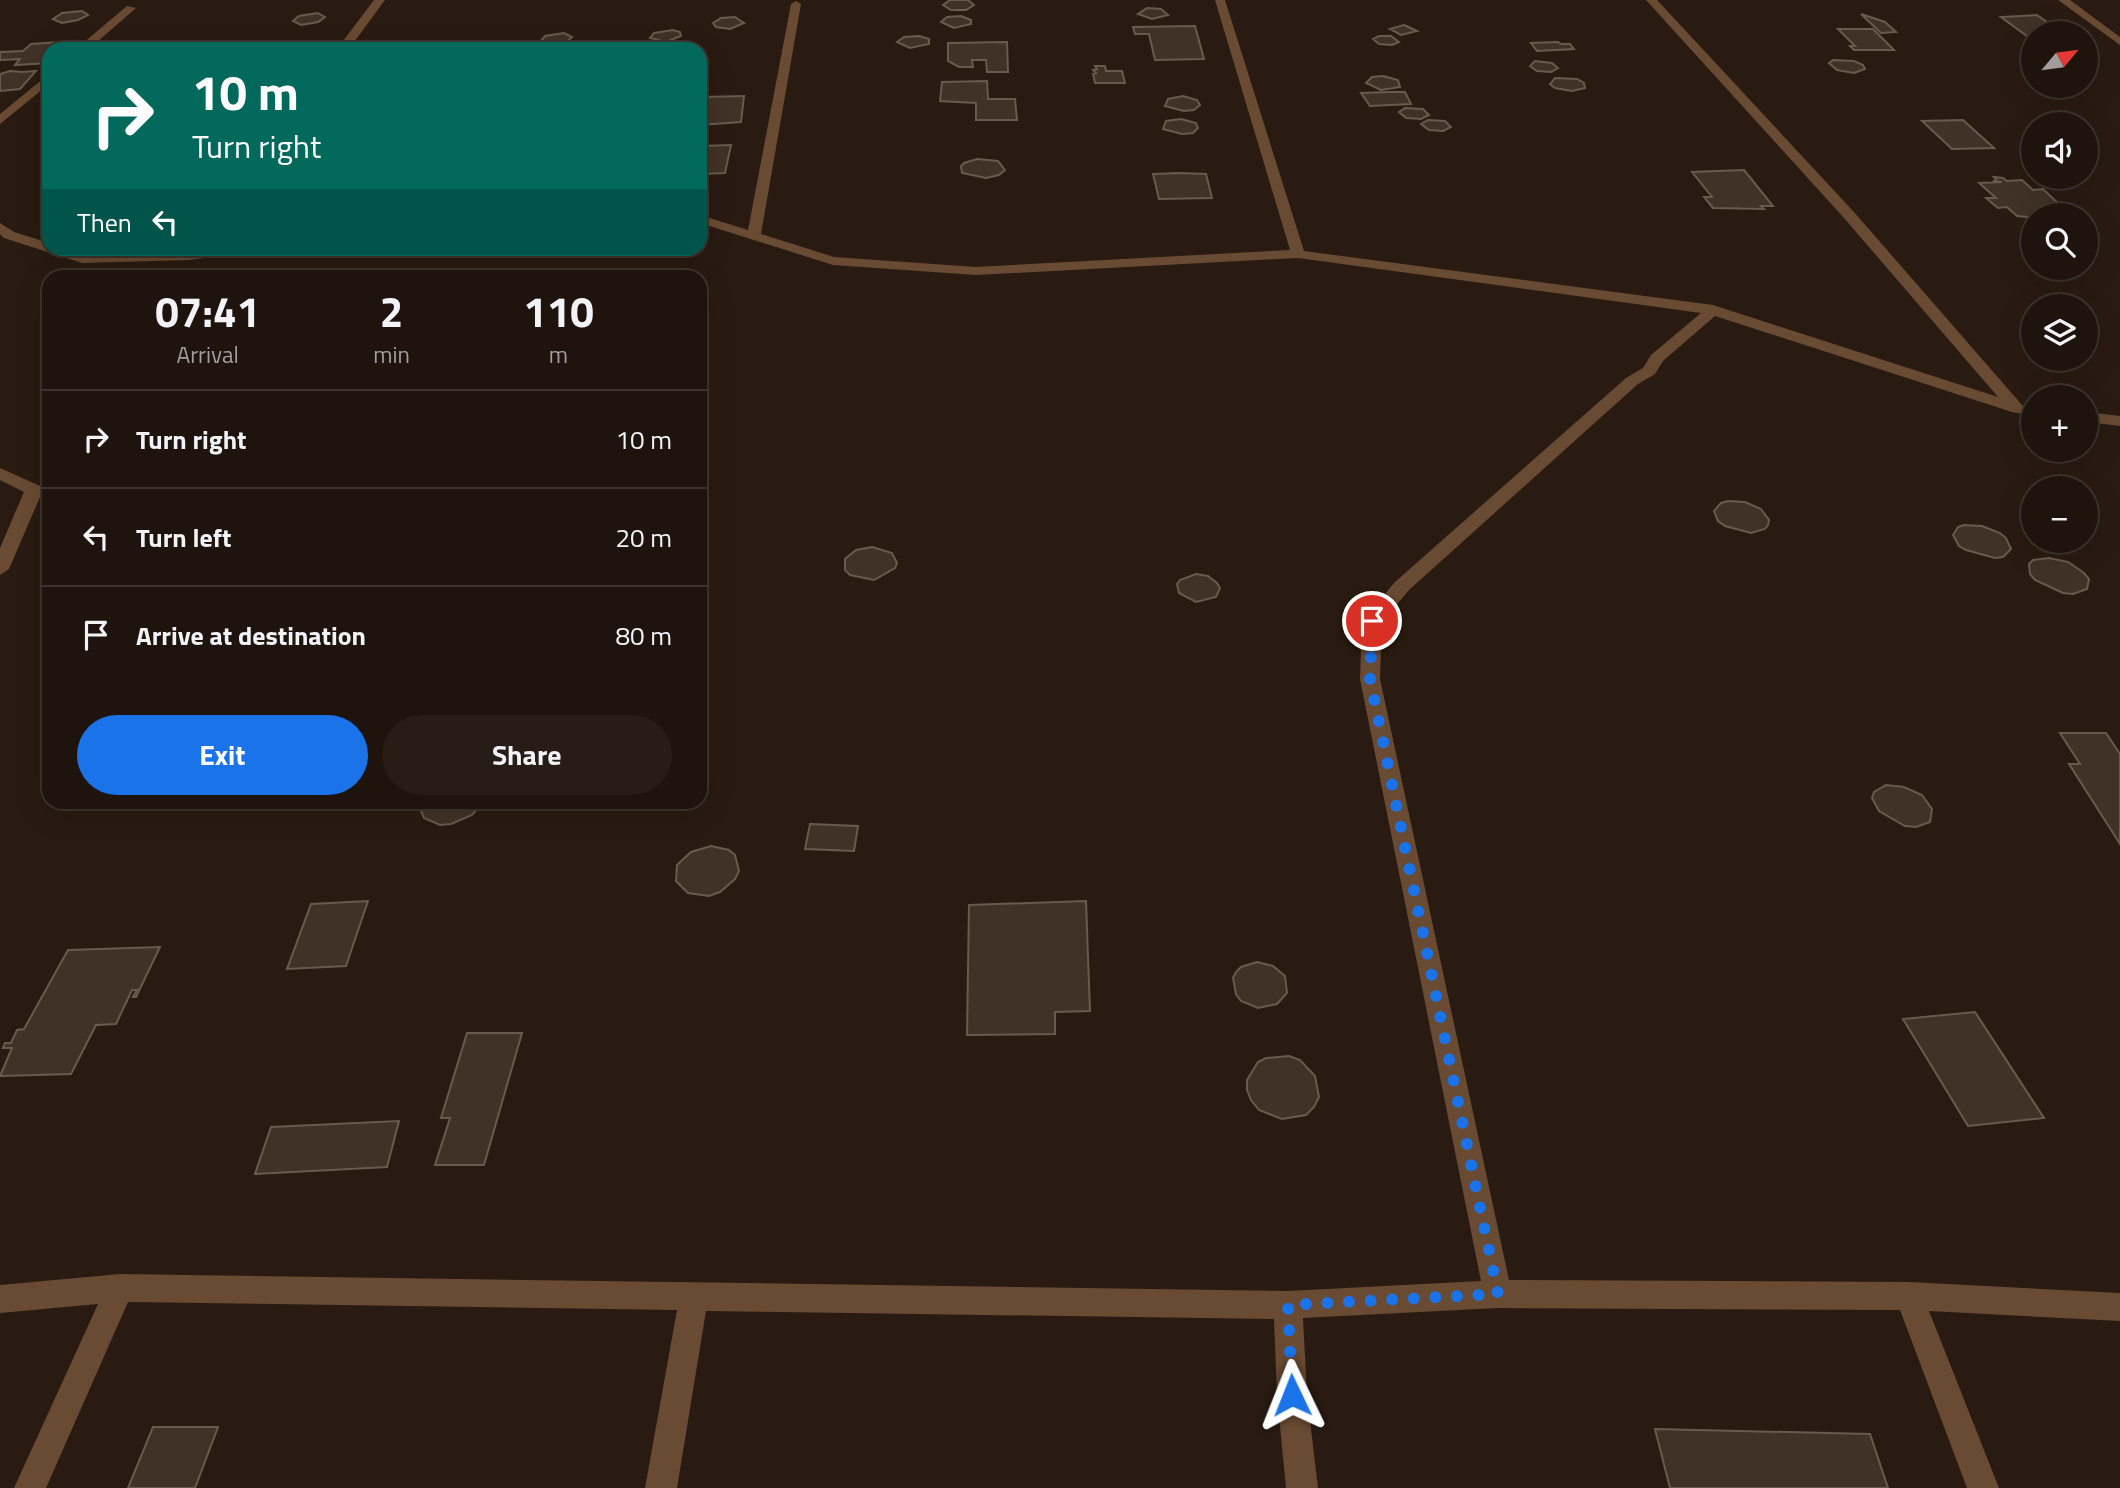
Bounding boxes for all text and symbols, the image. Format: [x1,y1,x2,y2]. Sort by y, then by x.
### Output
north arrow [2021,21,2098,98]
map controls [2021,21,2098,553]
text: 10 m [192,54,299,129]
icon: right [77,70,168,161]
button: sound [2021,112,2098,189]
text: Turn right [192,122,321,170]
text: Then [77,203,132,242]
icon: left [146,203,184,241]
button: search [2021,203,2098,280]
text: 07:41 [155,279,260,343]
text: 2 [380,279,403,343]
text: 110 [523,279,594,343]
button: layers [2021,294,2098,371]
text: Arrival [176,337,239,372]
text: min [373,337,410,372]
text: m [549,337,568,372]
button: + [2021,385,2098,462]
icon: right [77,420,115,458]
text: Turn right [136,420,247,459]
text: 10 m [615,420,672,459]
button: − [2021,476,2098,553]
icon: left [77,518,115,556]
text: Turn left [136,518,231,557]
text: 20 m [615,518,672,557]
pin [1342,591,1402,651]
icon: arrive [1353,602,1391,640]
icon: arrive [77,616,115,654]
text: Arrive at destination [136,616,366,655]
text: 80 m [615,616,672,655]
button: Exit [77,715,368,795]
button: Share [382,715,672,795]
position arrow [1255,1358,1329,1432]

